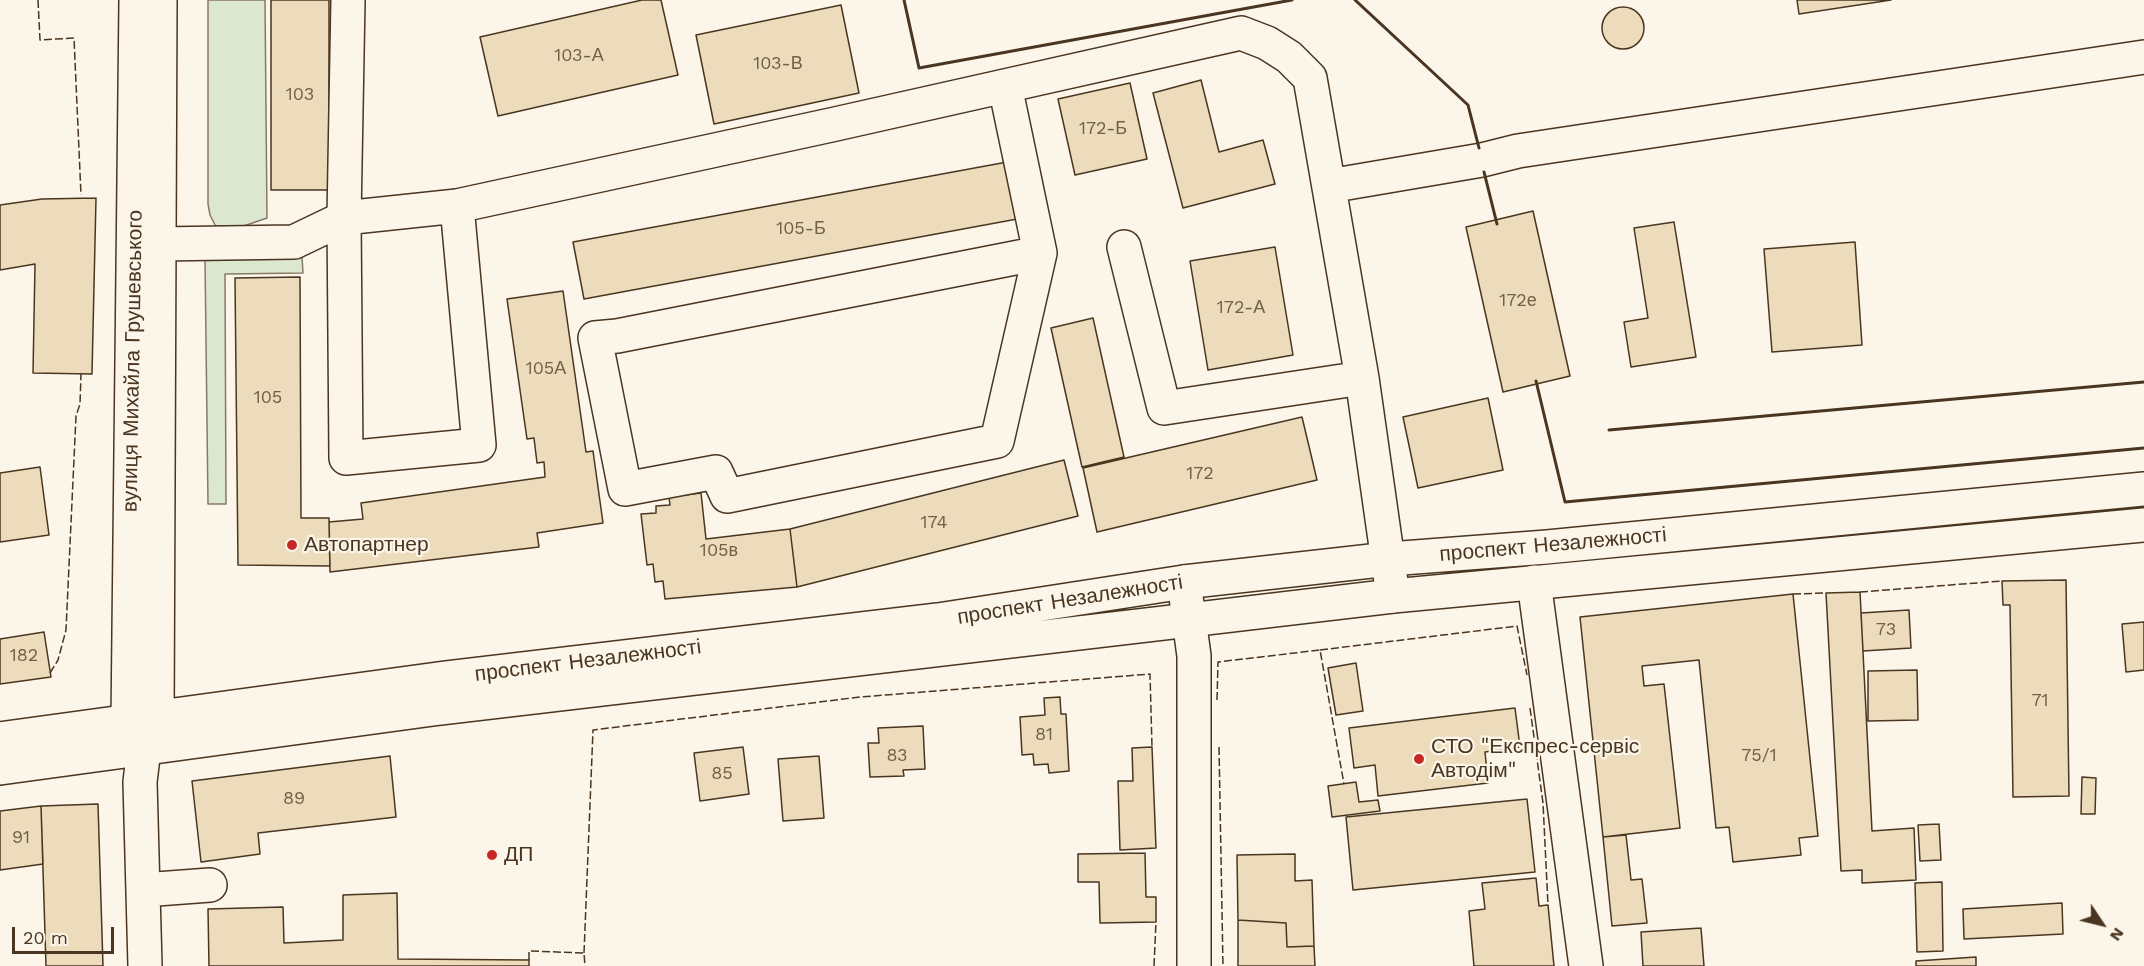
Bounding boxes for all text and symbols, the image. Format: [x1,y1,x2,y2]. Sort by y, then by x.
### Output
house number: 103-А [554,45,604,67]
house number: 103-В [753,53,803,75]
house number: 103 [286,84,314,106]
house number: 172-Б [1079,118,1127,140]
street label: вулиця Михайла Грушевського [118,210,148,512]
house number: 105-Б [776,218,826,240]
house number: 172е [1499,290,1537,312]
house number: 172-А [1217,297,1265,319]
house number: 105А [526,358,566,380]
house number: 105 [254,387,282,409]
house number: 172 [1186,463,1214,485]
house number: 174 [921,512,947,534]
street label: проспект Незалежності [1438,523,1668,567]
place label: Автопартнер [304,532,429,558]
marker: Автопартнер [285,538,299,552]
house number: 105в [700,540,738,562]
street label: проспект Незалежності [955,570,1185,630]
house number: 73 [1876,619,1896,641]
street label: проспект Незалежності [473,635,703,687]
house number: 182 [10,645,38,667]
house number: 71 [2031,690,2049,712]
house number: 81 [1035,724,1053,746]
place label: СТО "Експрес-сервіс Автодім" [1431,734,1639,784]
house number: 83 [886,745,908,767]
house number: 75/1 [1741,745,1777,767]
marker: СТО "Експрес-сервіс Автодім" [1412,752,1426,766]
house number: 85 [711,763,733,785]
house number: 89 [283,788,305,810]
house number: 91 [12,827,30,849]
place label: ДП [504,842,533,868]
marker: ДП [485,848,499,862]
north arrow [2072,894,2132,954]
scale bar [15,915,117,953]
text: N [2106,924,2128,945]
text: 20 m [23,927,68,948]

